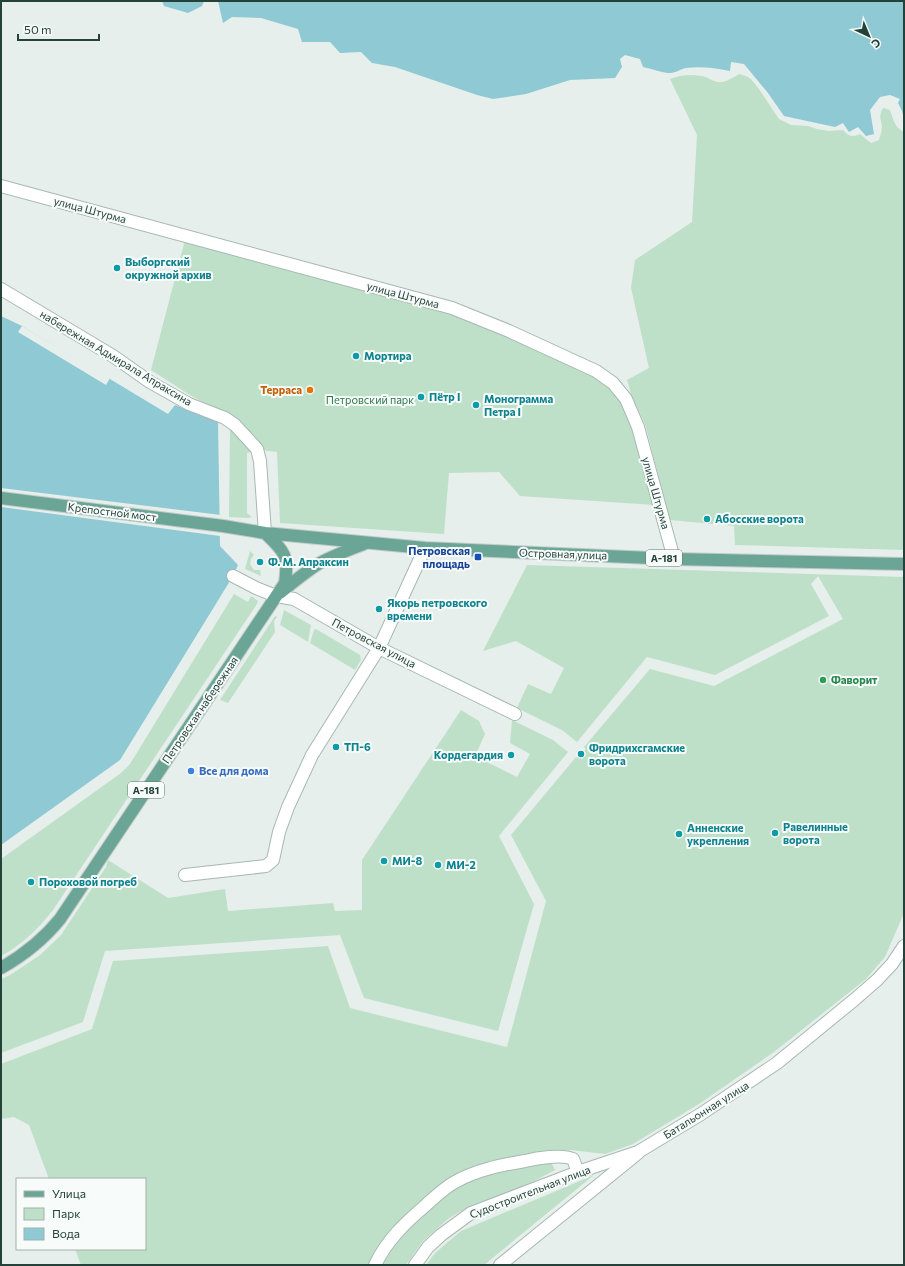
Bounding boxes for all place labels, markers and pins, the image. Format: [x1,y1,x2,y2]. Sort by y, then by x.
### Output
place label: Выборгский окружной архив [125,255,212,281]
marker: Выборгский окружной архив [112,263,122,273]
place label: Мортира [364,349,412,362]
marker: Мортира [351,351,361,361]
place label: Терраса [260,383,302,396]
marker: Терраса [305,385,315,395]
place label: Пётр I [429,390,460,403]
marker: Пётр I [416,392,426,402]
place label: Монограмма Петра I [484,392,553,418]
marker: Монограмма Петра I [471,400,481,410]
place label: Абосские ворота [715,512,804,525]
marker: Абосские ворота [702,514,712,524]
place label: Петровская площадь [408,544,470,570]
marker: Петровская площадь [473,552,483,562]
place label: Ф. М. Апраксин [268,555,349,568]
marker: Ф. М. Апраксин [255,557,265,567]
place label: Якорь петровского времени [387,596,488,622]
marker: Якорь петровского времени [374,604,384,614]
place label: Фаворит [831,673,878,686]
marker: Фаворит [818,675,828,685]
place label: ТП-6 [344,740,371,753]
place label: Фридрихсгамские ворота [589,741,685,767]
marker: ТП-6 [331,742,341,752]
place label: Кордегардия [434,748,503,761]
marker: Фридрихсгамские ворота [576,749,586,759]
marker: Кордегардия [506,750,516,760]
place label: Все для дома [199,764,269,777]
marker: Все для дома [186,766,196,776]
place label: Равелинные ворота [783,820,848,846]
place label: Анненские укрепления [687,821,749,847]
marker: Равелинные ворота [770,828,780,838]
marker: Анненские укрепления [674,829,684,839]
place label: МИ-8 [392,854,423,867]
marker: МИ-8 [379,856,389,866]
place label: МИ-2 [446,858,476,871]
marker: МИ-2 [433,860,443,870]
place label: Пороховой погреб [39,875,137,888]
marker: Пороховой погреб [26,877,36,887]

